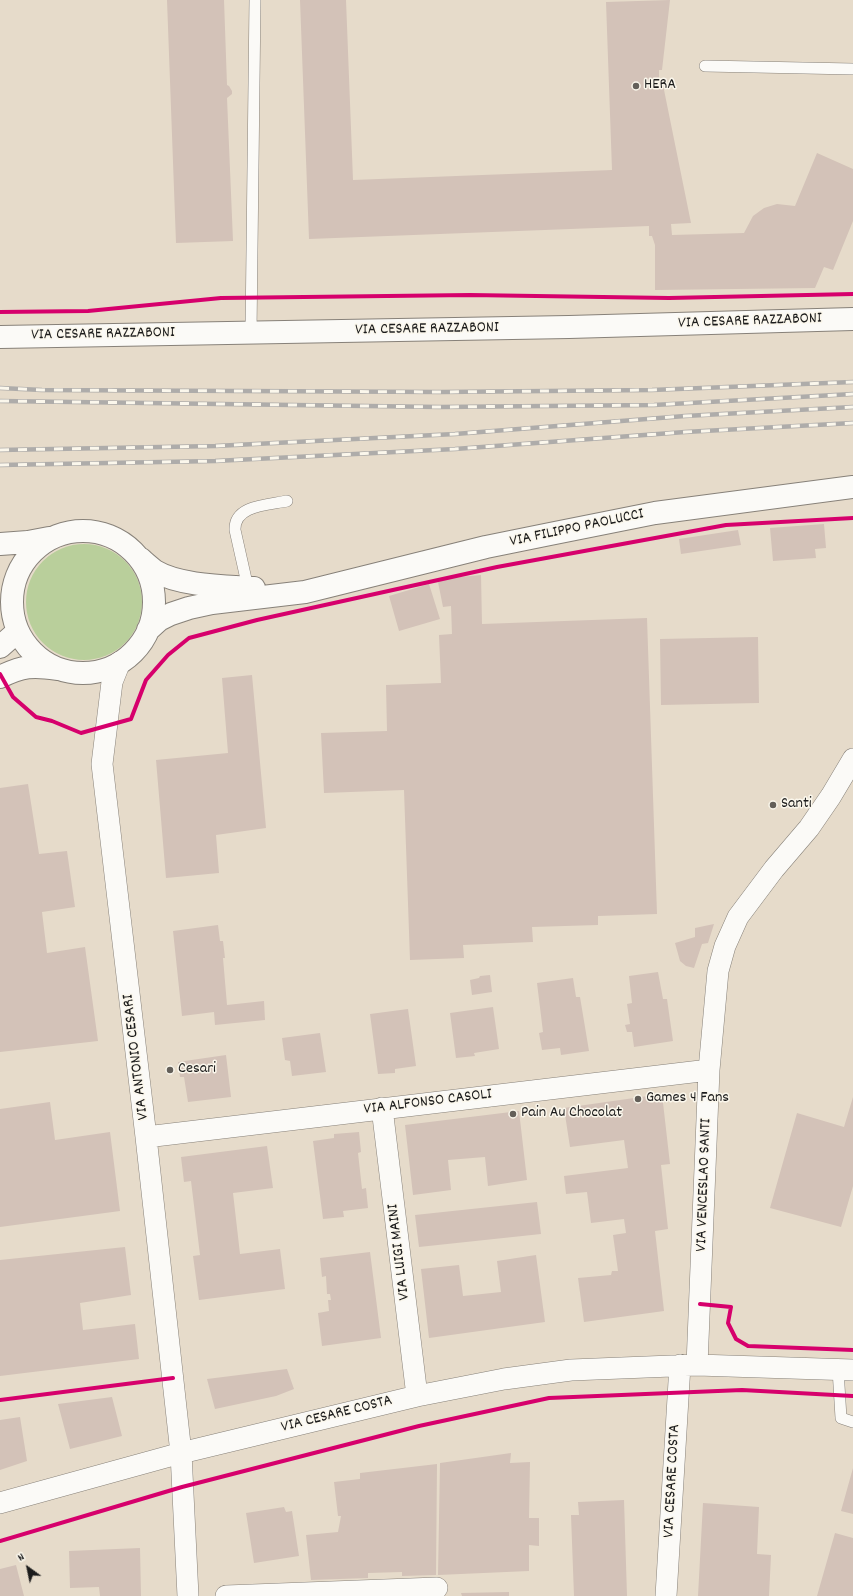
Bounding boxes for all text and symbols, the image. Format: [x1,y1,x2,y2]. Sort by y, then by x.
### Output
place label: HERA [644,76,676,96]
marker: HERA [631,81,641,91]
street label: VIA CESARE RAZZABONI [678,310,822,334]
street label: VIA CESARE RAZZABONI [355,319,499,341]
street label: VIA CESARE RAZZABONI [31,324,175,346]
street label: VIA FILIPPO PAOLUCCI [508,505,646,553]
place label: Santi [781,795,812,815]
marker: Santi [768,800,778,810]
street label: VIA ANTONIO CESARI [120,993,154,1121]
place label: Cesari [178,1060,216,1080]
marker: Cesari [165,1065,175,1075]
street label: VIA ALFONSO CASOLI [363,1086,493,1120]
place label: Games 4 Fans [646,1089,729,1109]
marker: Games 4 Fans [633,1094,643,1104]
place label: Pain Au Chocolat [521,1104,622,1124]
marker: Pain Au Chocolat [508,1109,518,1119]
street label: VIA VENCESLAO SANTI [693,1118,717,1252]
street label: VIA LUIGI MAINI [385,1203,415,1301]
street label: VIA CESARE COSTA [279,1392,395,1438]
street label: VIA CESARE COSTA [660,1424,686,1538]
north arrow [8,1548,48,1588]
text: N [15,1550,28,1566]

